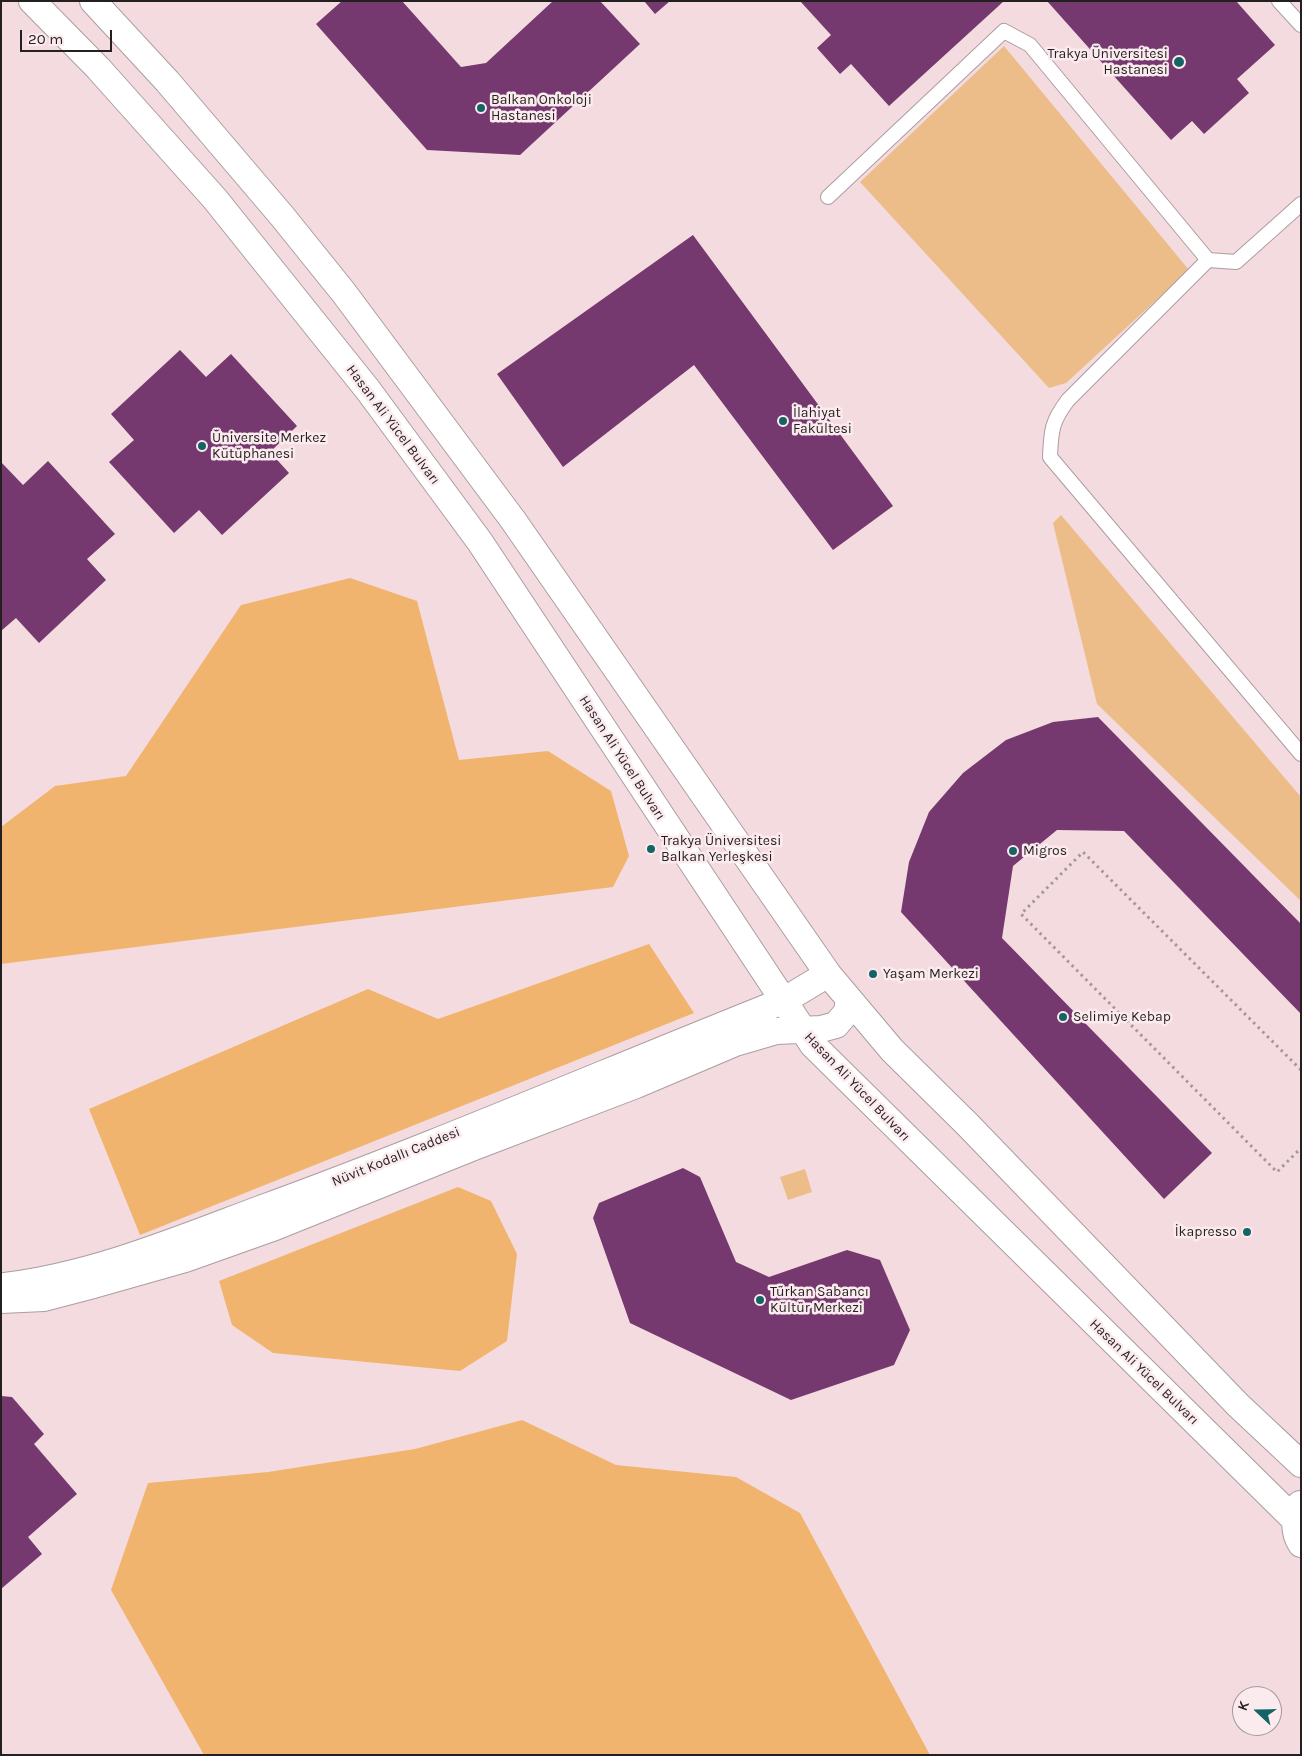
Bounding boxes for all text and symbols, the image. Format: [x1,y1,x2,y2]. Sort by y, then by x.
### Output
scale bar [22,20,115,52]
text: 20 m [28,30,63,48]
place label: Trakya Üniversitesi Hastanesi [1047,46,1168,78]
marker: Trakya Üniversitesi Hastanesi [1172,55,1186,69]
place label: Balkan Onkoloji Hastanesi [491,92,592,124]
marker: Balkan Onkoloji Hastanesi [475,102,487,114]
street label: Hasan Ali Yücel Bulvarı [343,362,443,488]
place label: İlahiyat Fakültesi [793,405,852,438]
marker: İlahiyat Fakültesi [777,415,789,427]
place label: Üniversite Merkez Kütüphanesi [212,430,326,462]
marker: Üniversite Merkez Kütüphanesi [196,440,208,452]
street label: Hasan Ali Yücel Bulvarı [575,692,669,824]
place label: Trakya Üniversitesi Balkan Yerleşkesi [661,833,782,866]
marker: Trakya Üniversitesi Balkan Yerleşkesi [645,843,657,855]
place label: Migros [1023,843,1067,859]
marker: Migros [1007,845,1019,857]
place label: Yaşam Merkezi [883,966,979,982]
marker: Yaşam Merkezi [867,968,879,980]
place label: Selimiye Kebap [1073,1009,1171,1025]
marker: Selimiye Kebap [1057,1011,1069,1023]
street label: Hasan Ali Yücel Bulvarı [800,1029,914,1145]
street label: Nüvit Kodallı Caddesi [329,1124,463,1190]
place label: İkapresso [1175,1224,1237,1240]
marker: İkapresso [1241,1226,1253,1238]
place label: Türkan Sabancı Kültür Merkezi [770,1284,869,1316]
marker: Türkan Sabancı Kültür Merkezi [754,1294,766,1306]
street label: Hasan Ali Yücel Bulvarı [1086,1315,1202,1429]
north arrow [1232,1686,1282,1736]
text: K [1234,1698,1253,1713]

